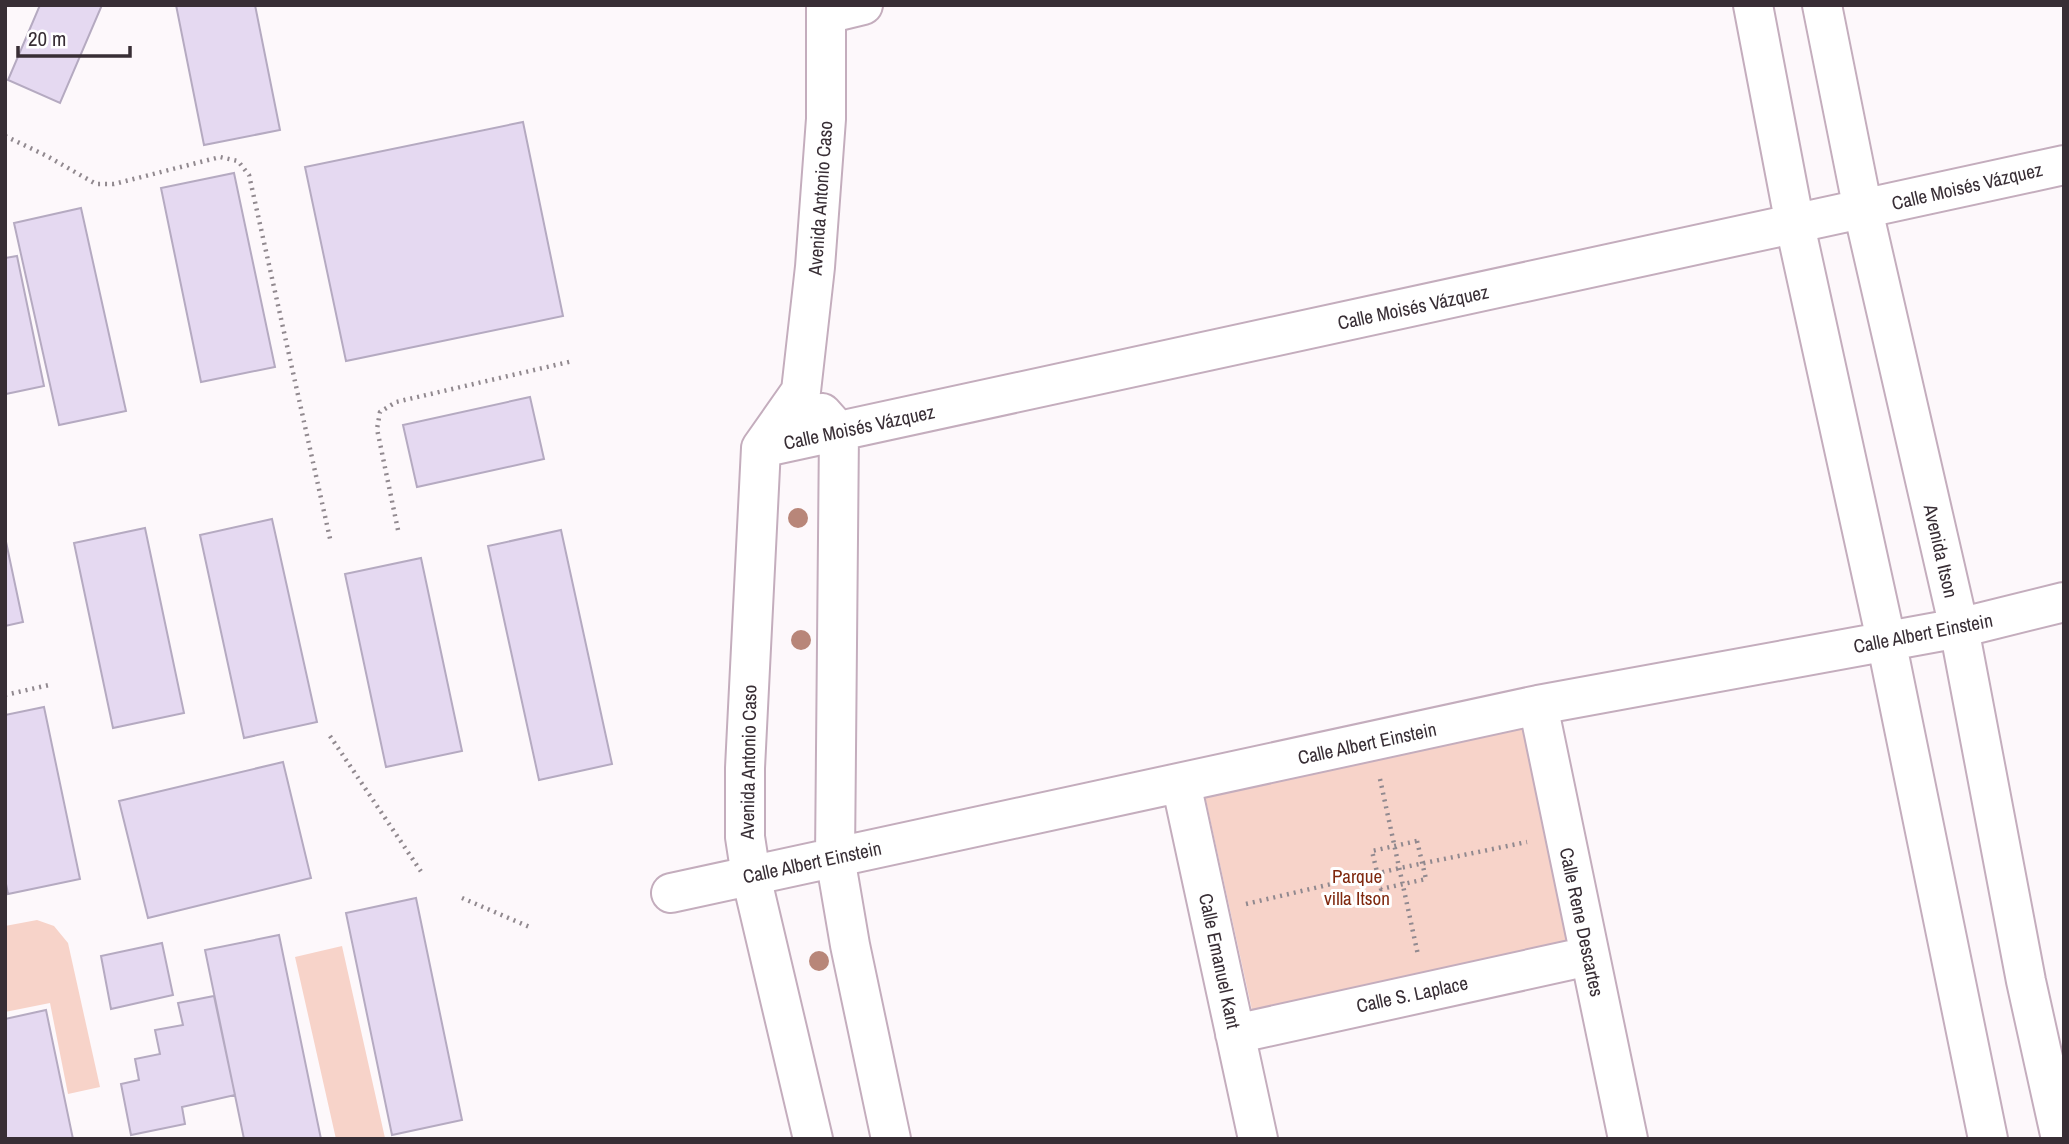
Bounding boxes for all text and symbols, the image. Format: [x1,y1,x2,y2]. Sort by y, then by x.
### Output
scale bar [18,14,130,58]
text: 20 m [28,24,66,53]
street label: Avenida Antonio Caso [802,120,838,277]
street label: Calle Moisés Vázquez [1889,156,2045,216]
street label: Calle Moisés Vázquez [1335,278,1491,336]
street label: Calle Moisés Vázquez [781,398,937,456]
street label: Avenida Itson [1917,501,1964,600]
street label: Calle Albert Einstein [1851,607,1995,659]
street label: Avenida Antonio Caso [734,684,762,841]
street label: Calle Albert Einstein [1295,716,1439,770]
street label: Calle Albert Einstein [740,835,884,889]
street label: Calle Rene Descartes [1554,845,1611,999]
park label: Parque villa Itson [1324,863,1390,911]
street label: Calle Emanuel Kant [1193,891,1247,1032]
street label: Calle S. Laplace [1354,969,1470,1019]

